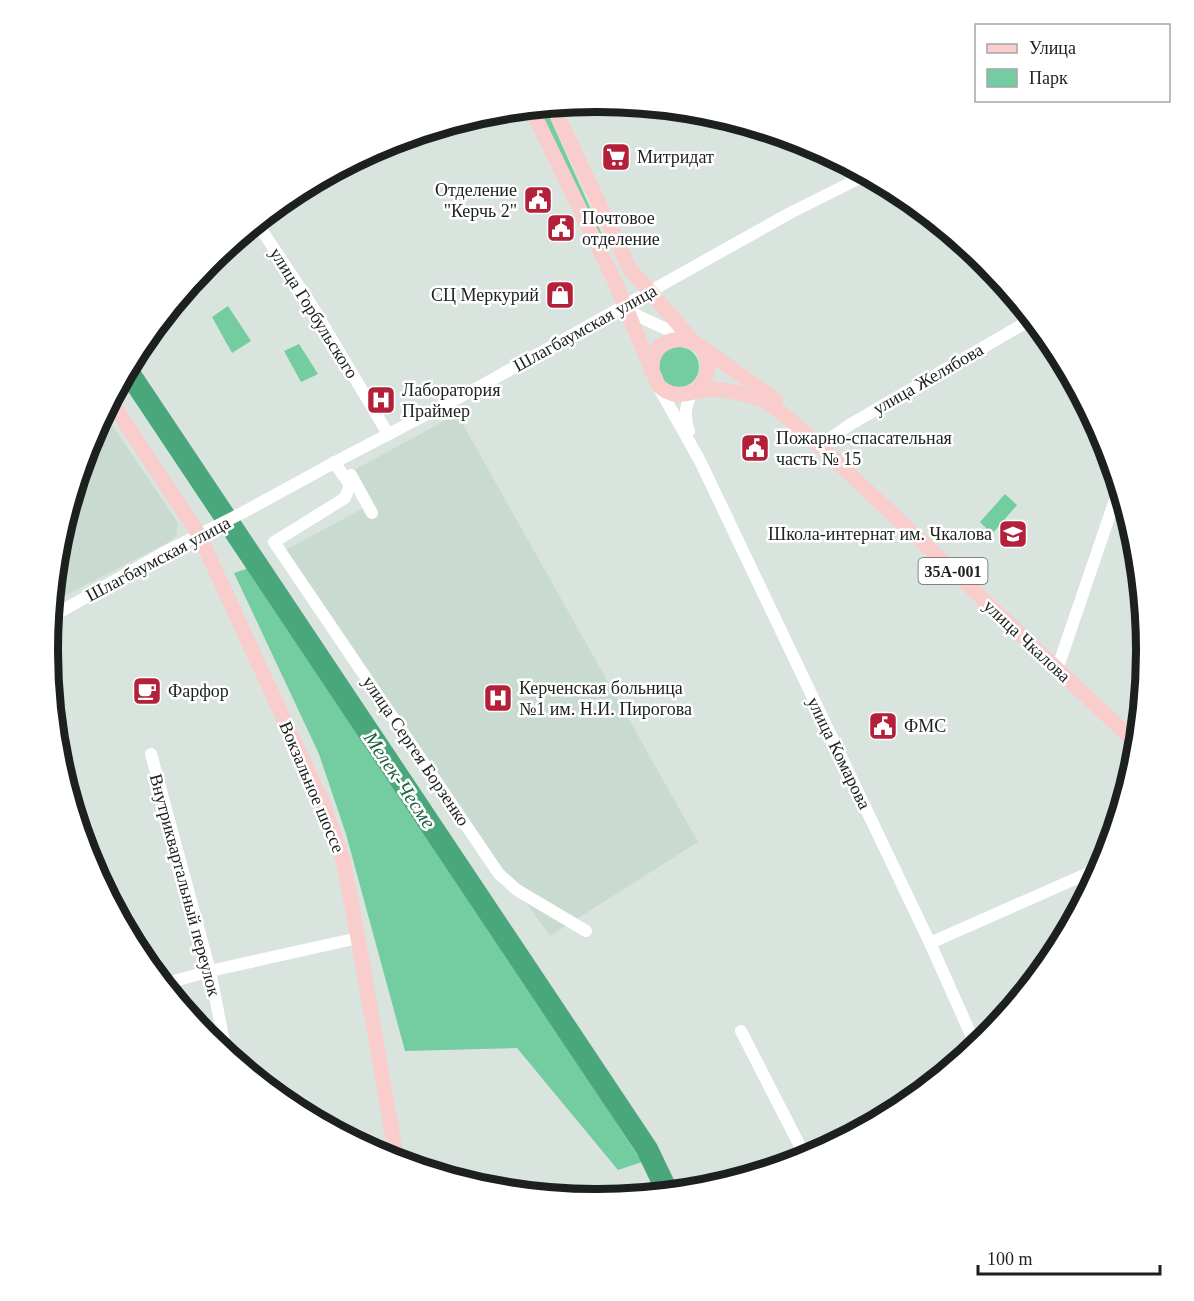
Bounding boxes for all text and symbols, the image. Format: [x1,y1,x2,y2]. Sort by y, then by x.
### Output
legend [975,24,1170,102]
text: Улица [1029,38,1076,58]
text: Парк [1029,68,1068,88]
supermarket icon: Митридат [600,141,632,173]
place label: Митридат [637,147,714,167]
place label: Отделение "Керчь 2" [435,180,517,221]
public building icon: Отделение "Керчь 2" [522,184,554,216]
place label: Почтовое отделение [582,208,660,249]
public building icon: Почтовое отделение [545,212,577,244]
street label: улица Горбульского [266,244,362,382]
shop icon: СЦ Меркурий [544,279,576,311]
street label: Шлагбаумская улица [510,280,660,376]
place label: СЦ Меркурий [431,285,539,305]
street label: улица Желябова [869,339,987,419]
place label: Лаборатория Праймер [402,380,500,421]
hospital icon: Лаборатория Праймер [365,384,397,416]
place label: Пожарно-спасательная часть № 15 [776,428,952,469]
public building icon: Пожарно-спасательная часть № 15 [739,432,771,464]
street label: Шлагбаумская улица [82,512,234,606]
school or university icon: Школа-интернат им. Чкалова [997,518,1029,550]
place label: Школа-интернат им. Чкалова [768,524,992,544]
road number: 35А-001 [918,558,988,584]
street label: улица Чкалова [979,596,1075,686]
street label: улица Сергея Борзенко [358,672,474,830]
cafe icon: Фарфор [131,675,163,707]
place label: Керченская больница №1 им. Н.И. Пирогова [519,678,692,719]
place label: Фарфор [168,681,229,701]
hospital icon: Керченская больница №1 им. Н.И. Пирогова [482,682,514,714]
street label: улица Комарова [803,694,875,812]
public building icon: ФМС [867,710,899,742]
place label: ФМС [904,716,946,736]
street label: Вокзальное шоссе [275,718,349,856]
water label: Мелек-Чесме [359,727,440,833]
street label: Внутриквартальный переулок [146,772,224,999]
scale bar [978,1238,1160,1276]
text: 100 m [987,1249,1033,1269]

